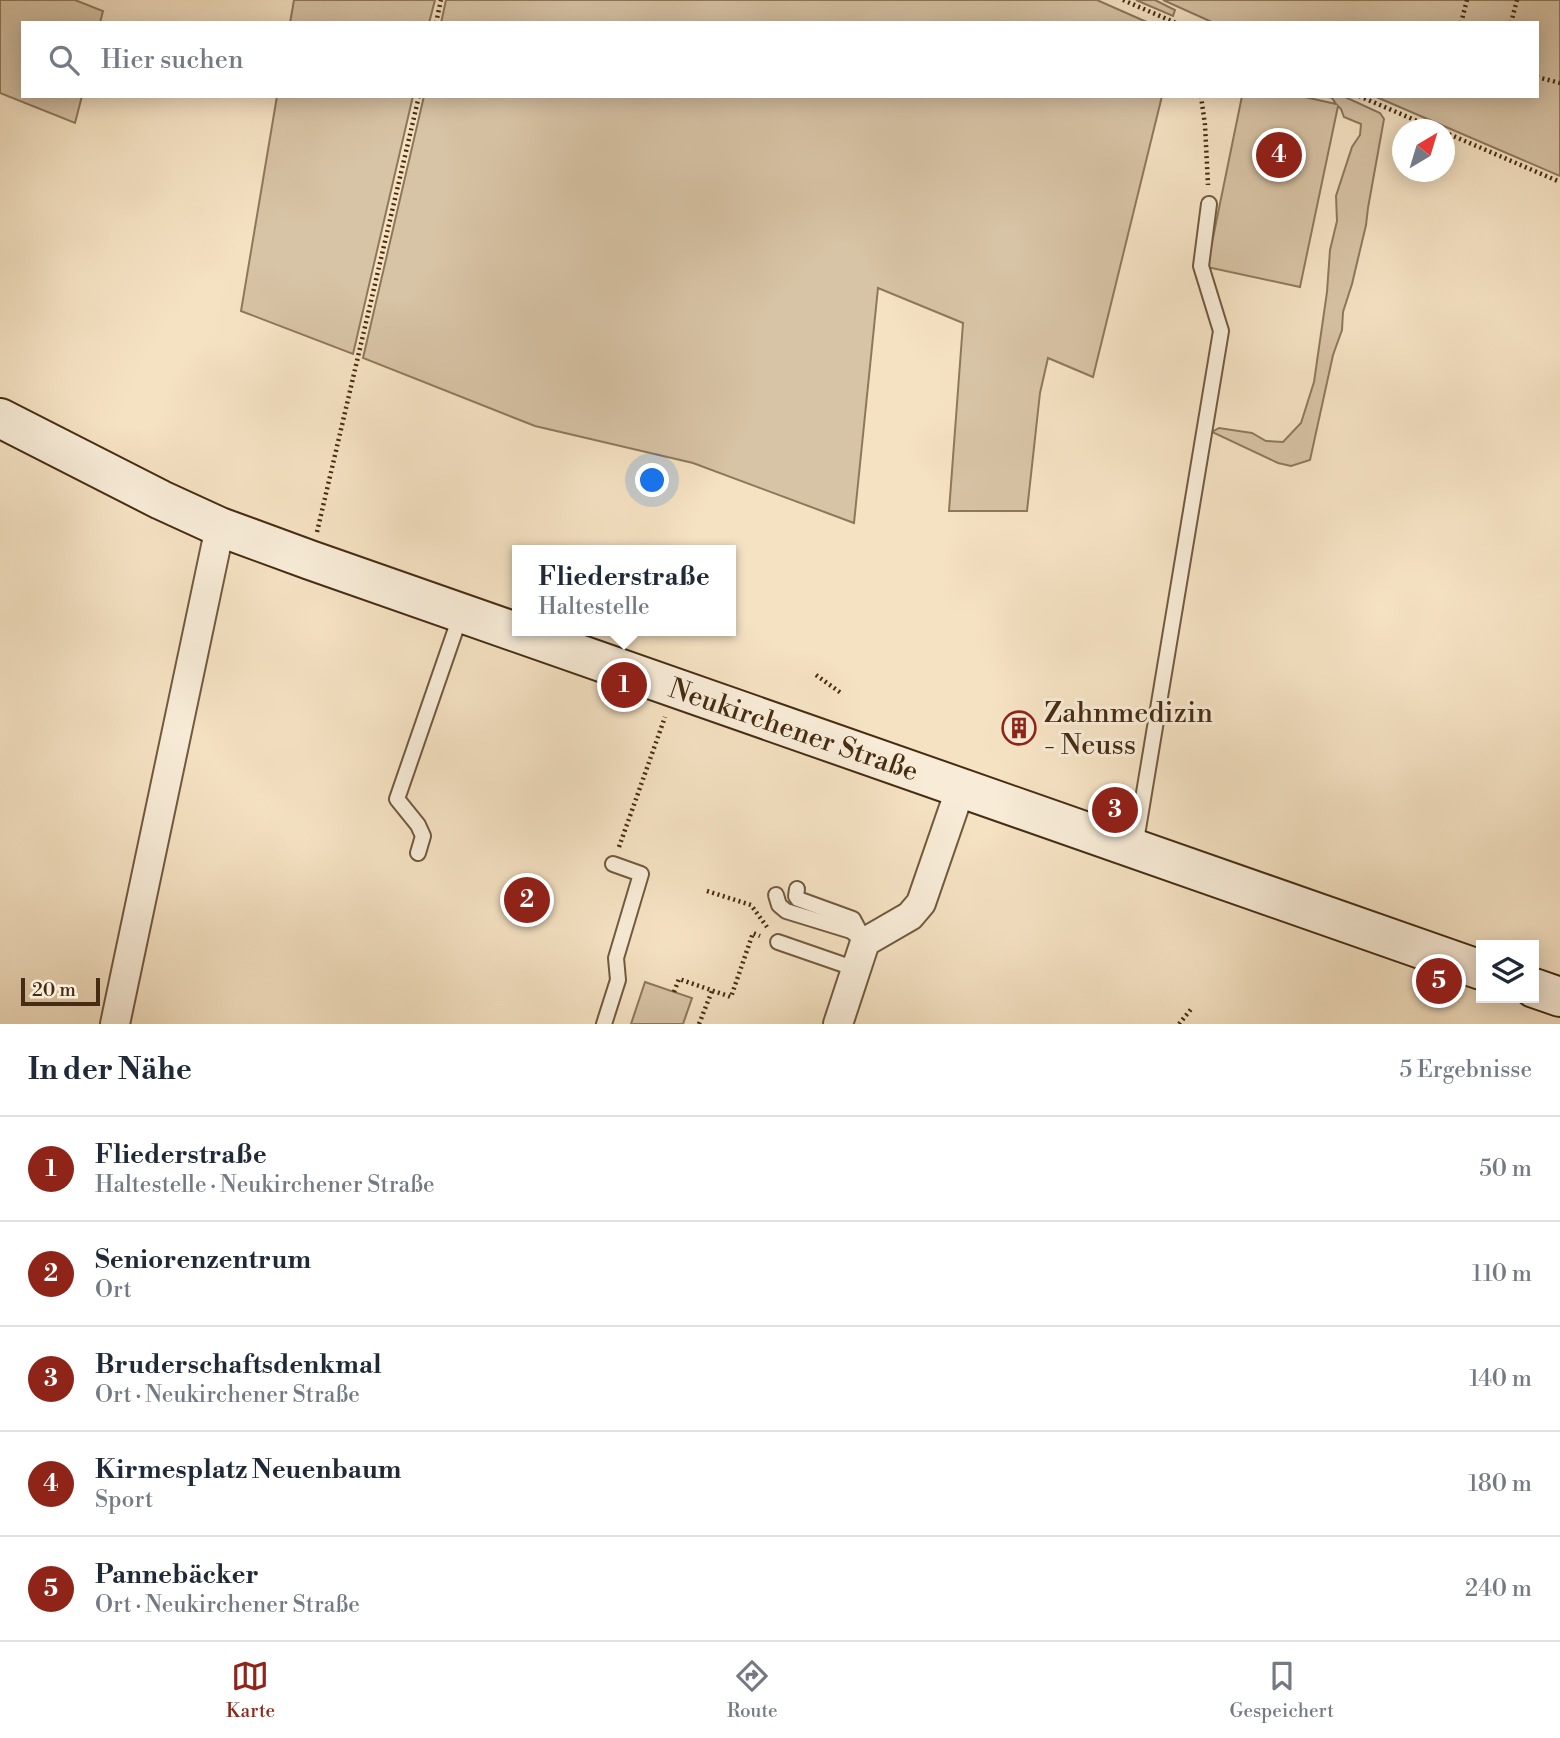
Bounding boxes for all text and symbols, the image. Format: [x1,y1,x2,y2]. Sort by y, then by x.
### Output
search box [21,21,1539,98]
icon: search [45,41,83,79]
text: Hier suchen [101,44,243,76]
north arrow [1392,119,1455,182]
pin: 4 [1256,129,1302,181]
your location [635,463,669,497]
popup [512,545,736,636]
text: Fliederstraße [538,561,710,593]
text: Haltestelle [538,593,650,621]
pin: 1 [601,659,647,711]
street label: Neukirchener Straße [664,671,923,790]
place label: Zahnmedizin - Neuss [1044,696,1213,763]
building icon: Zahnmedizin - Neuss [1000,709,1038,747]
pin: 3 [1092,784,1138,836]
pin: 2 [504,874,550,926]
map controls [1476,940,1539,1003]
button: layers [1476,940,1539,1003]
pin: 5 [1416,955,1462,1007]
scale bar [21,975,100,1007]
text: 20 m [32,978,76,1002]
text: In der Nähe [28,1051,192,1089]
text: 5 Ergebnisse [1400,1056,1532,1084]
text: Fliederstraße [95,1139,267,1171]
text: 1 [45,1155,57,1183]
text: 50 m [1479,1155,1532,1183]
text: Haltestelle · Neukirchener Straße [95,1171,435,1199]
text: Seniorenzentrum [95,1244,311,1276]
text: 2 [44,1260,58,1288]
text: 110 m [1472,1260,1532,1288]
text: Ort [95,1276,132,1304]
text: Bruderschaftsdenkmal [95,1349,382,1381]
text: 3 [44,1365,58,1393]
text: 140 m [1469,1365,1532,1393]
text: Ort · Neukirchener Straße [95,1381,360,1409]
text: Kirmesplatz Neuenbaum [95,1454,402,1486]
text: 4 [43,1470,59,1498]
text: 180 m [1468,1470,1532,1498]
text: Sport [95,1486,153,1514]
text: Pannebäcker [95,1559,259,1591]
text: 5 [44,1575,58,1603]
text: 240 m [1465,1575,1532,1603]
text: Ort · Neukirchener Straße [95,1591,360,1619]
tab: Karte [226,1657,275,1723]
tab: Route [727,1657,778,1723]
tab: Gespeichert [1229,1657,1334,1723]

